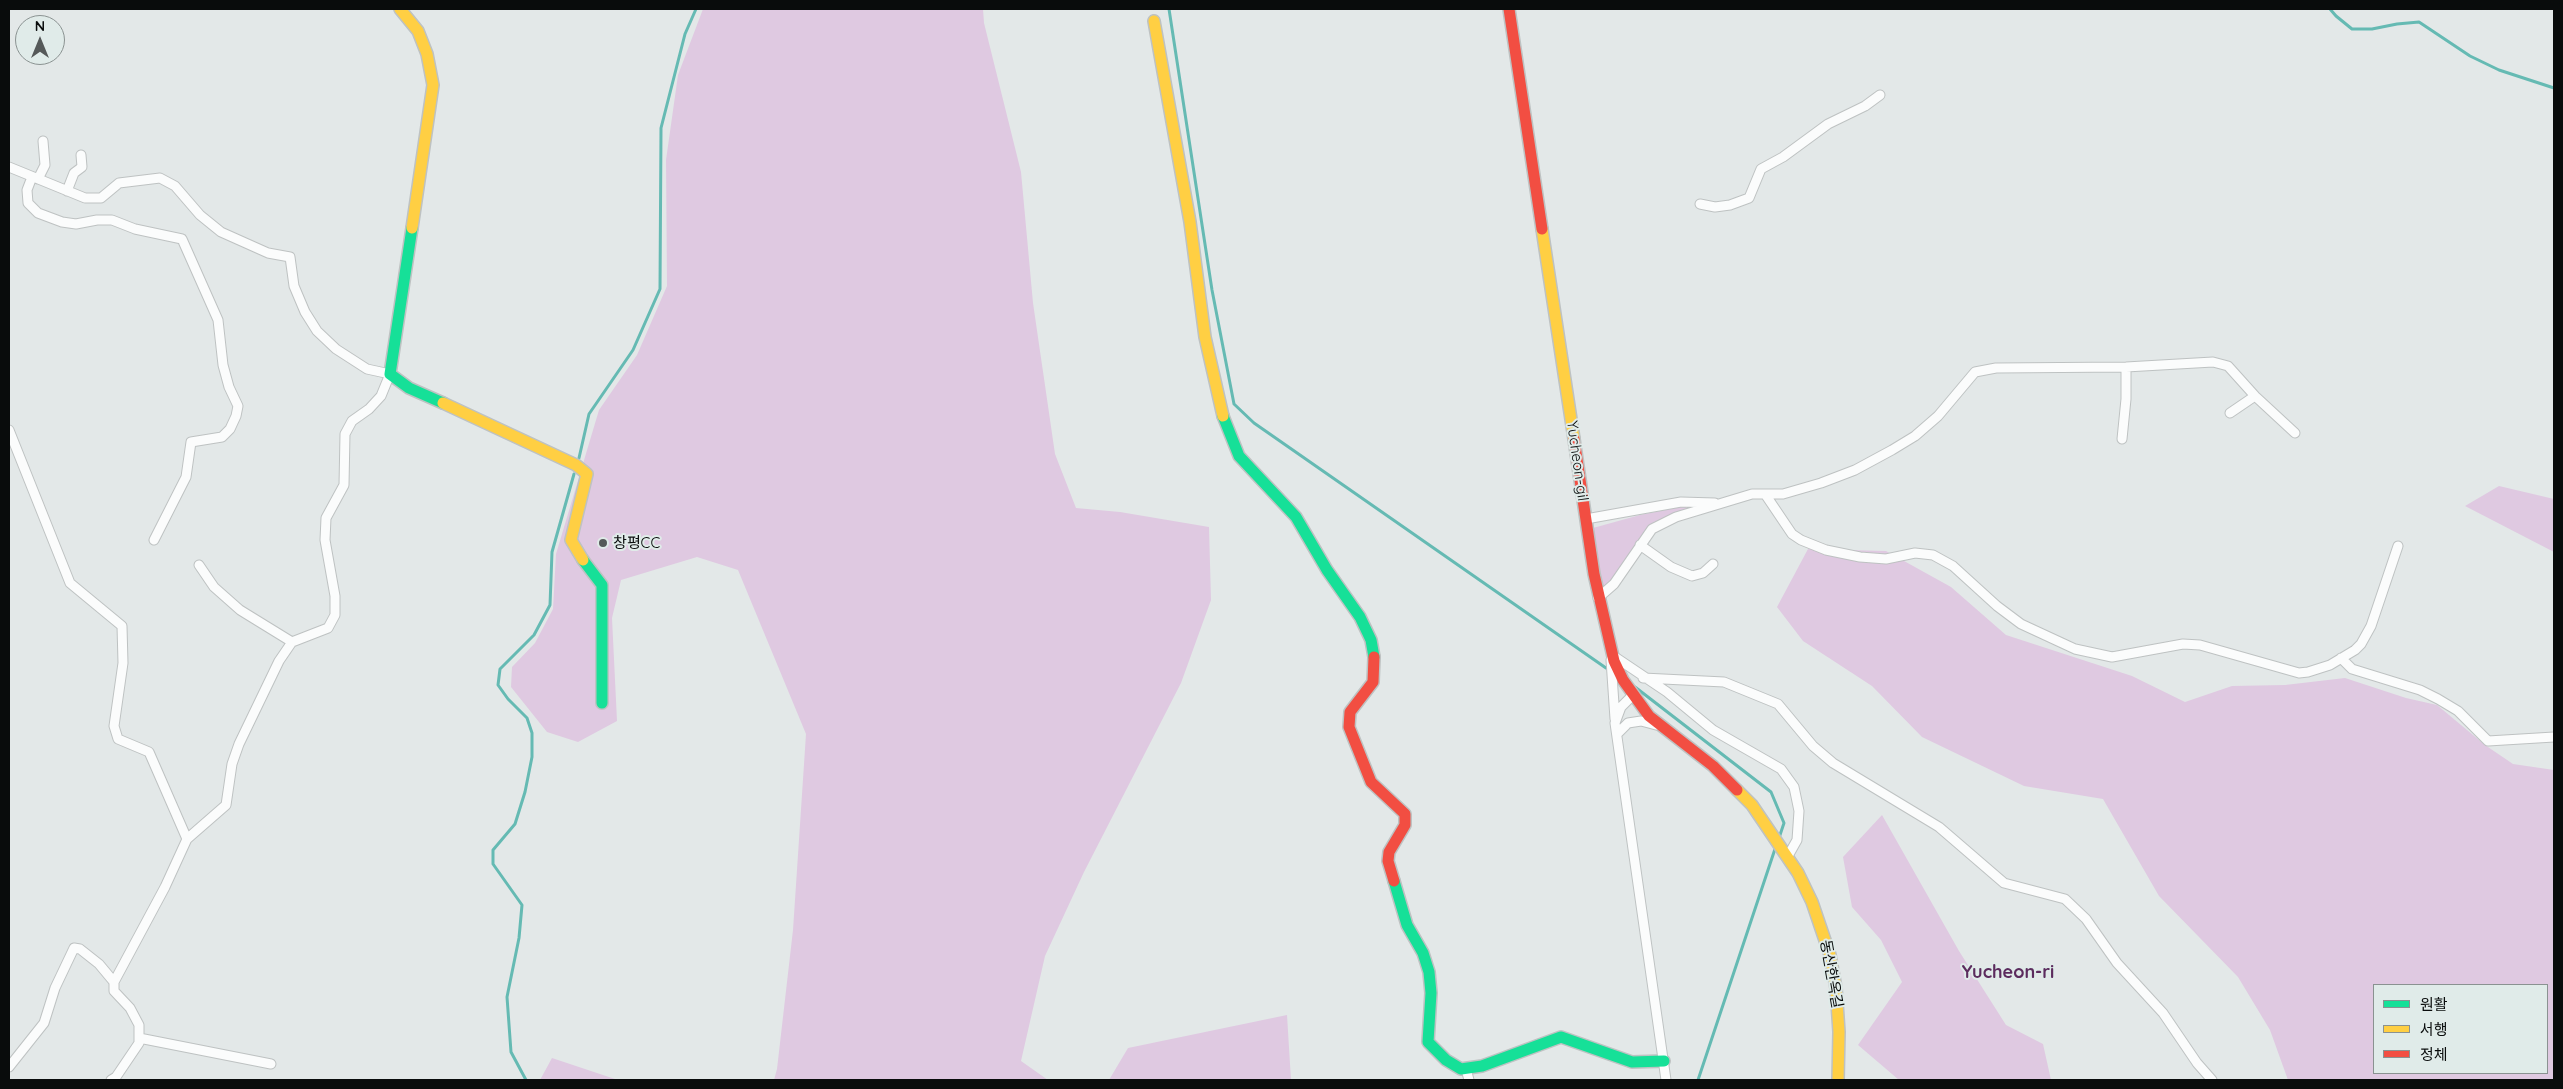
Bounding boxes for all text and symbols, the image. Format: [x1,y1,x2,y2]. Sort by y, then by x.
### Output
north arrow [15,15,65,65]
text: N [35,17,45,35]
street label: Yucheon-gil [1562,420,1592,502]
place label: 창평CC [613,534,660,552]
marker: 창평CC [597,537,609,549]
street label: 동산한옥길 [1816,938,1846,1010]
district label: Yucheon-ri [1962,962,2054,984]
legend [2373,984,2548,1074]
text: 원활 [2420,995,2448,1014]
text: 서행 [2420,1020,2448,1039]
text: 정체 [2420,1045,2448,1064]

